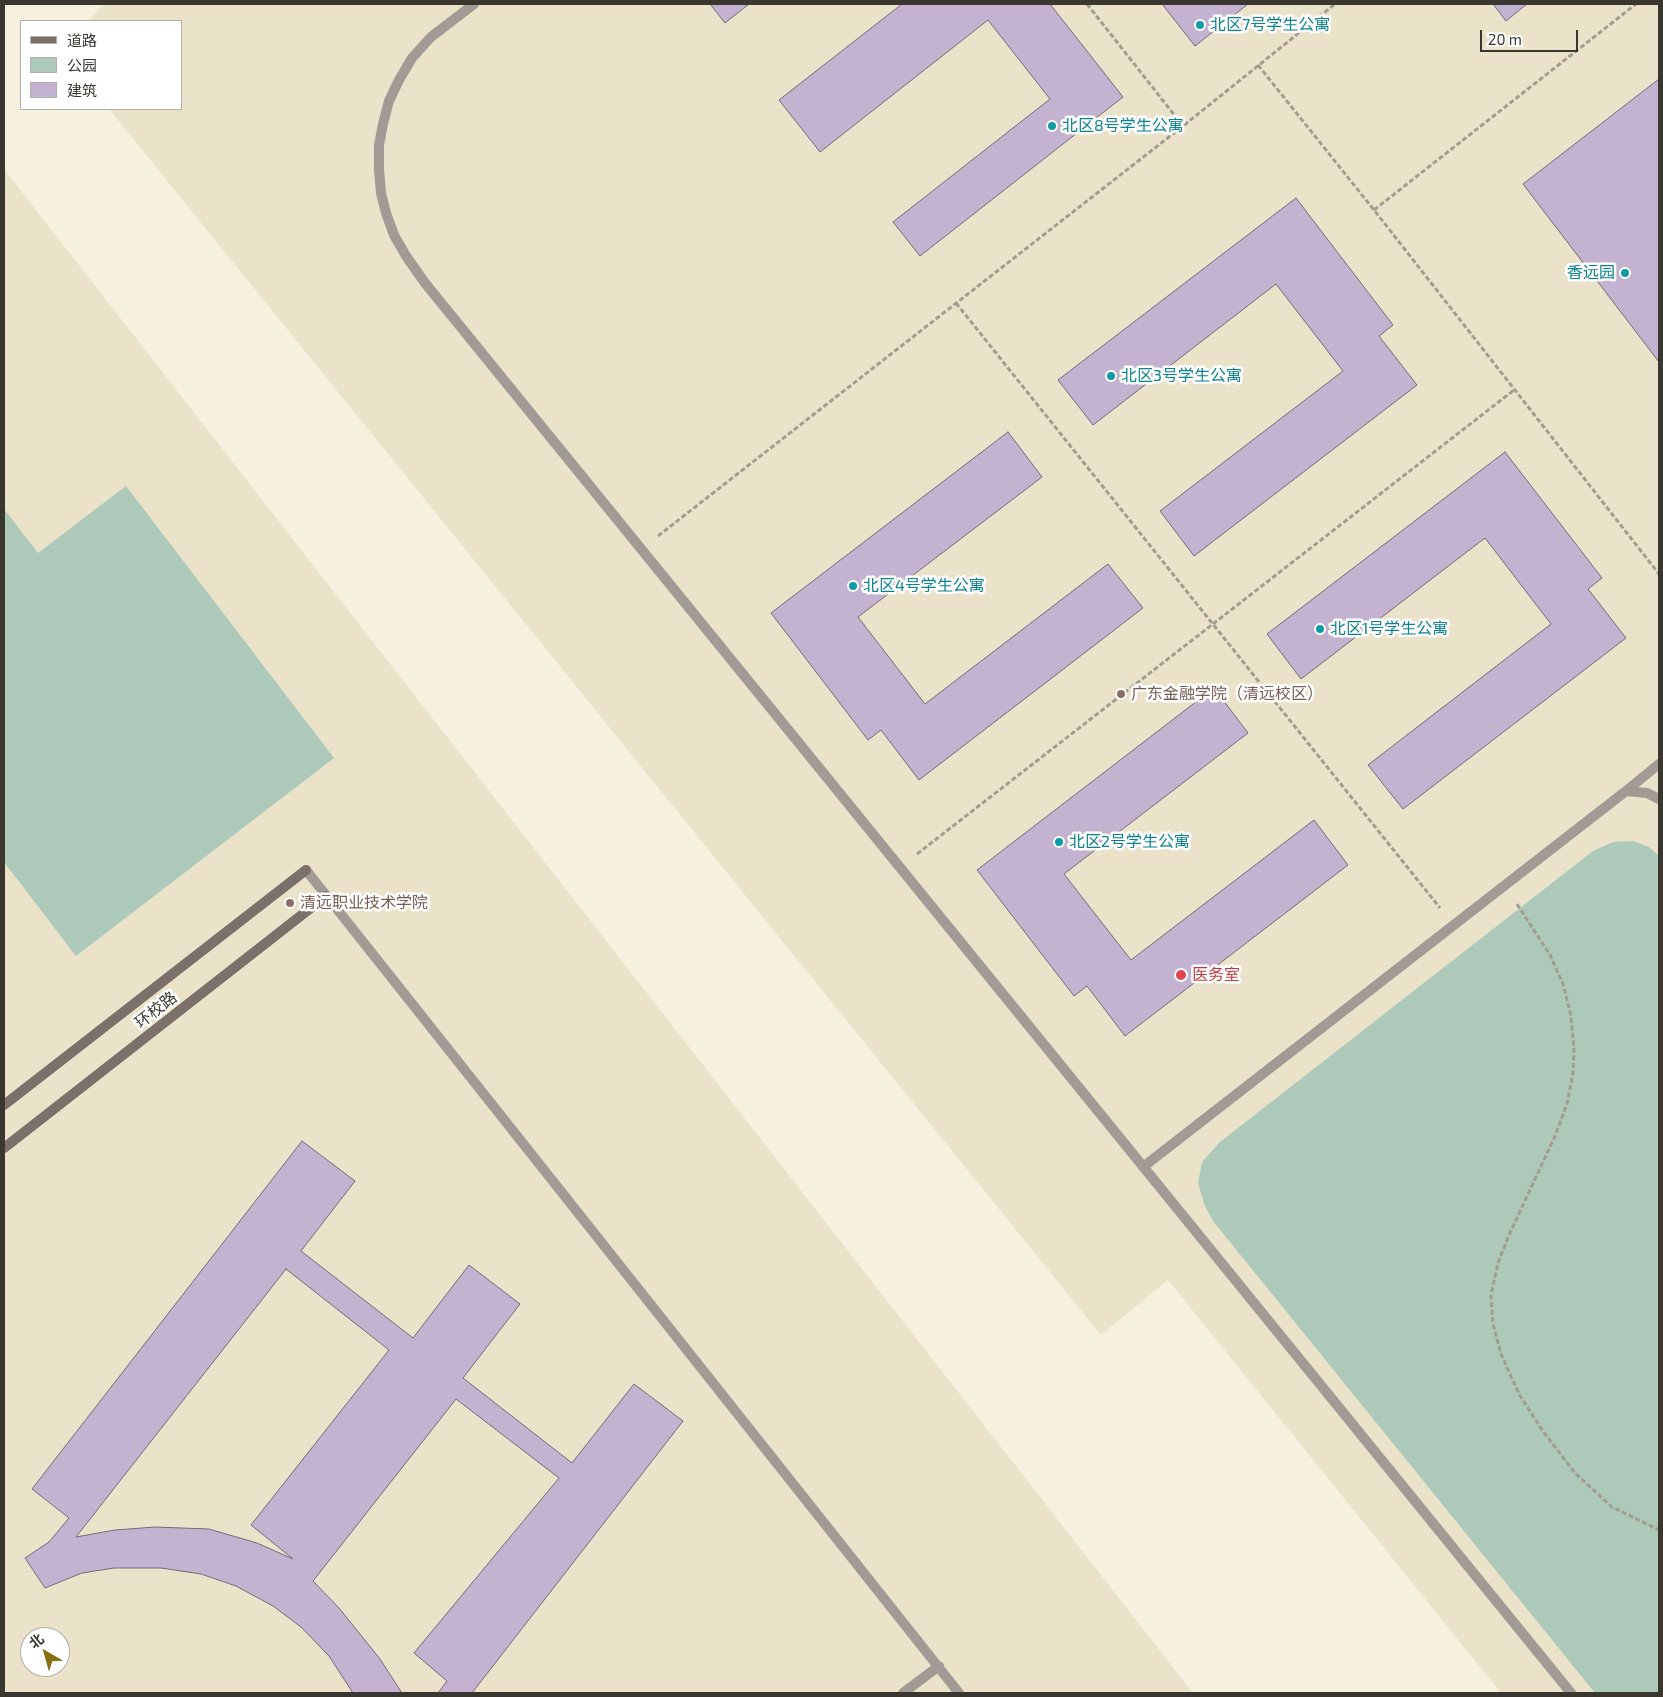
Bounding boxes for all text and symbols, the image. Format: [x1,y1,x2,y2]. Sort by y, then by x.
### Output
place label: 北区7号学生公寓 [1210,15,1330,35]
marker: 北区7号学生公寓 [1194,19,1206,31]
legend [20,20,182,110]
scale bar [1483,20,1580,52]
text: 20 m [1488,30,1522,48]
text: 道路 [67,31,97,49]
text: 公园 [67,56,97,74]
text: 建筑 [67,81,97,99]
place label: 北区8号学生公寓 [1062,116,1184,136]
marker: 北区8号学生公寓 [1046,120,1058,132]
place label: 香远园 [1567,263,1615,283]
marker: 香远园 [1619,267,1631,279]
place label: 北区3号学生公寓 [1121,366,1242,386]
marker: 北区3号学生公寓 [1105,370,1117,382]
place label: 北区4号学生公寓 [863,576,985,596]
marker: 北区4号学生公寓 [847,580,859,592]
place label: 北区1号学生公寓 [1330,619,1448,639]
marker: 北区1号学生公寓 [1314,623,1326,635]
place label: 广东金融学院（清远校区） [1131,684,1323,704]
marker: 广东金融学院（清远校区） [1115,688,1127,700]
place label: 北区2号学生公寓 [1069,832,1190,852]
marker: 北区2号学生公寓 [1053,836,1065,848]
place label: 清远职业技术学院 [300,893,428,913]
marker: 清远职业技术学院 [284,897,296,909]
place label: 医务室 [1192,965,1240,985]
marker: 医务室 [1174,968,1188,982]
street label: 环校路 [131,988,181,1032]
north arrow [20,1627,70,1677]
text: 北 [25,1630,47,1652]

